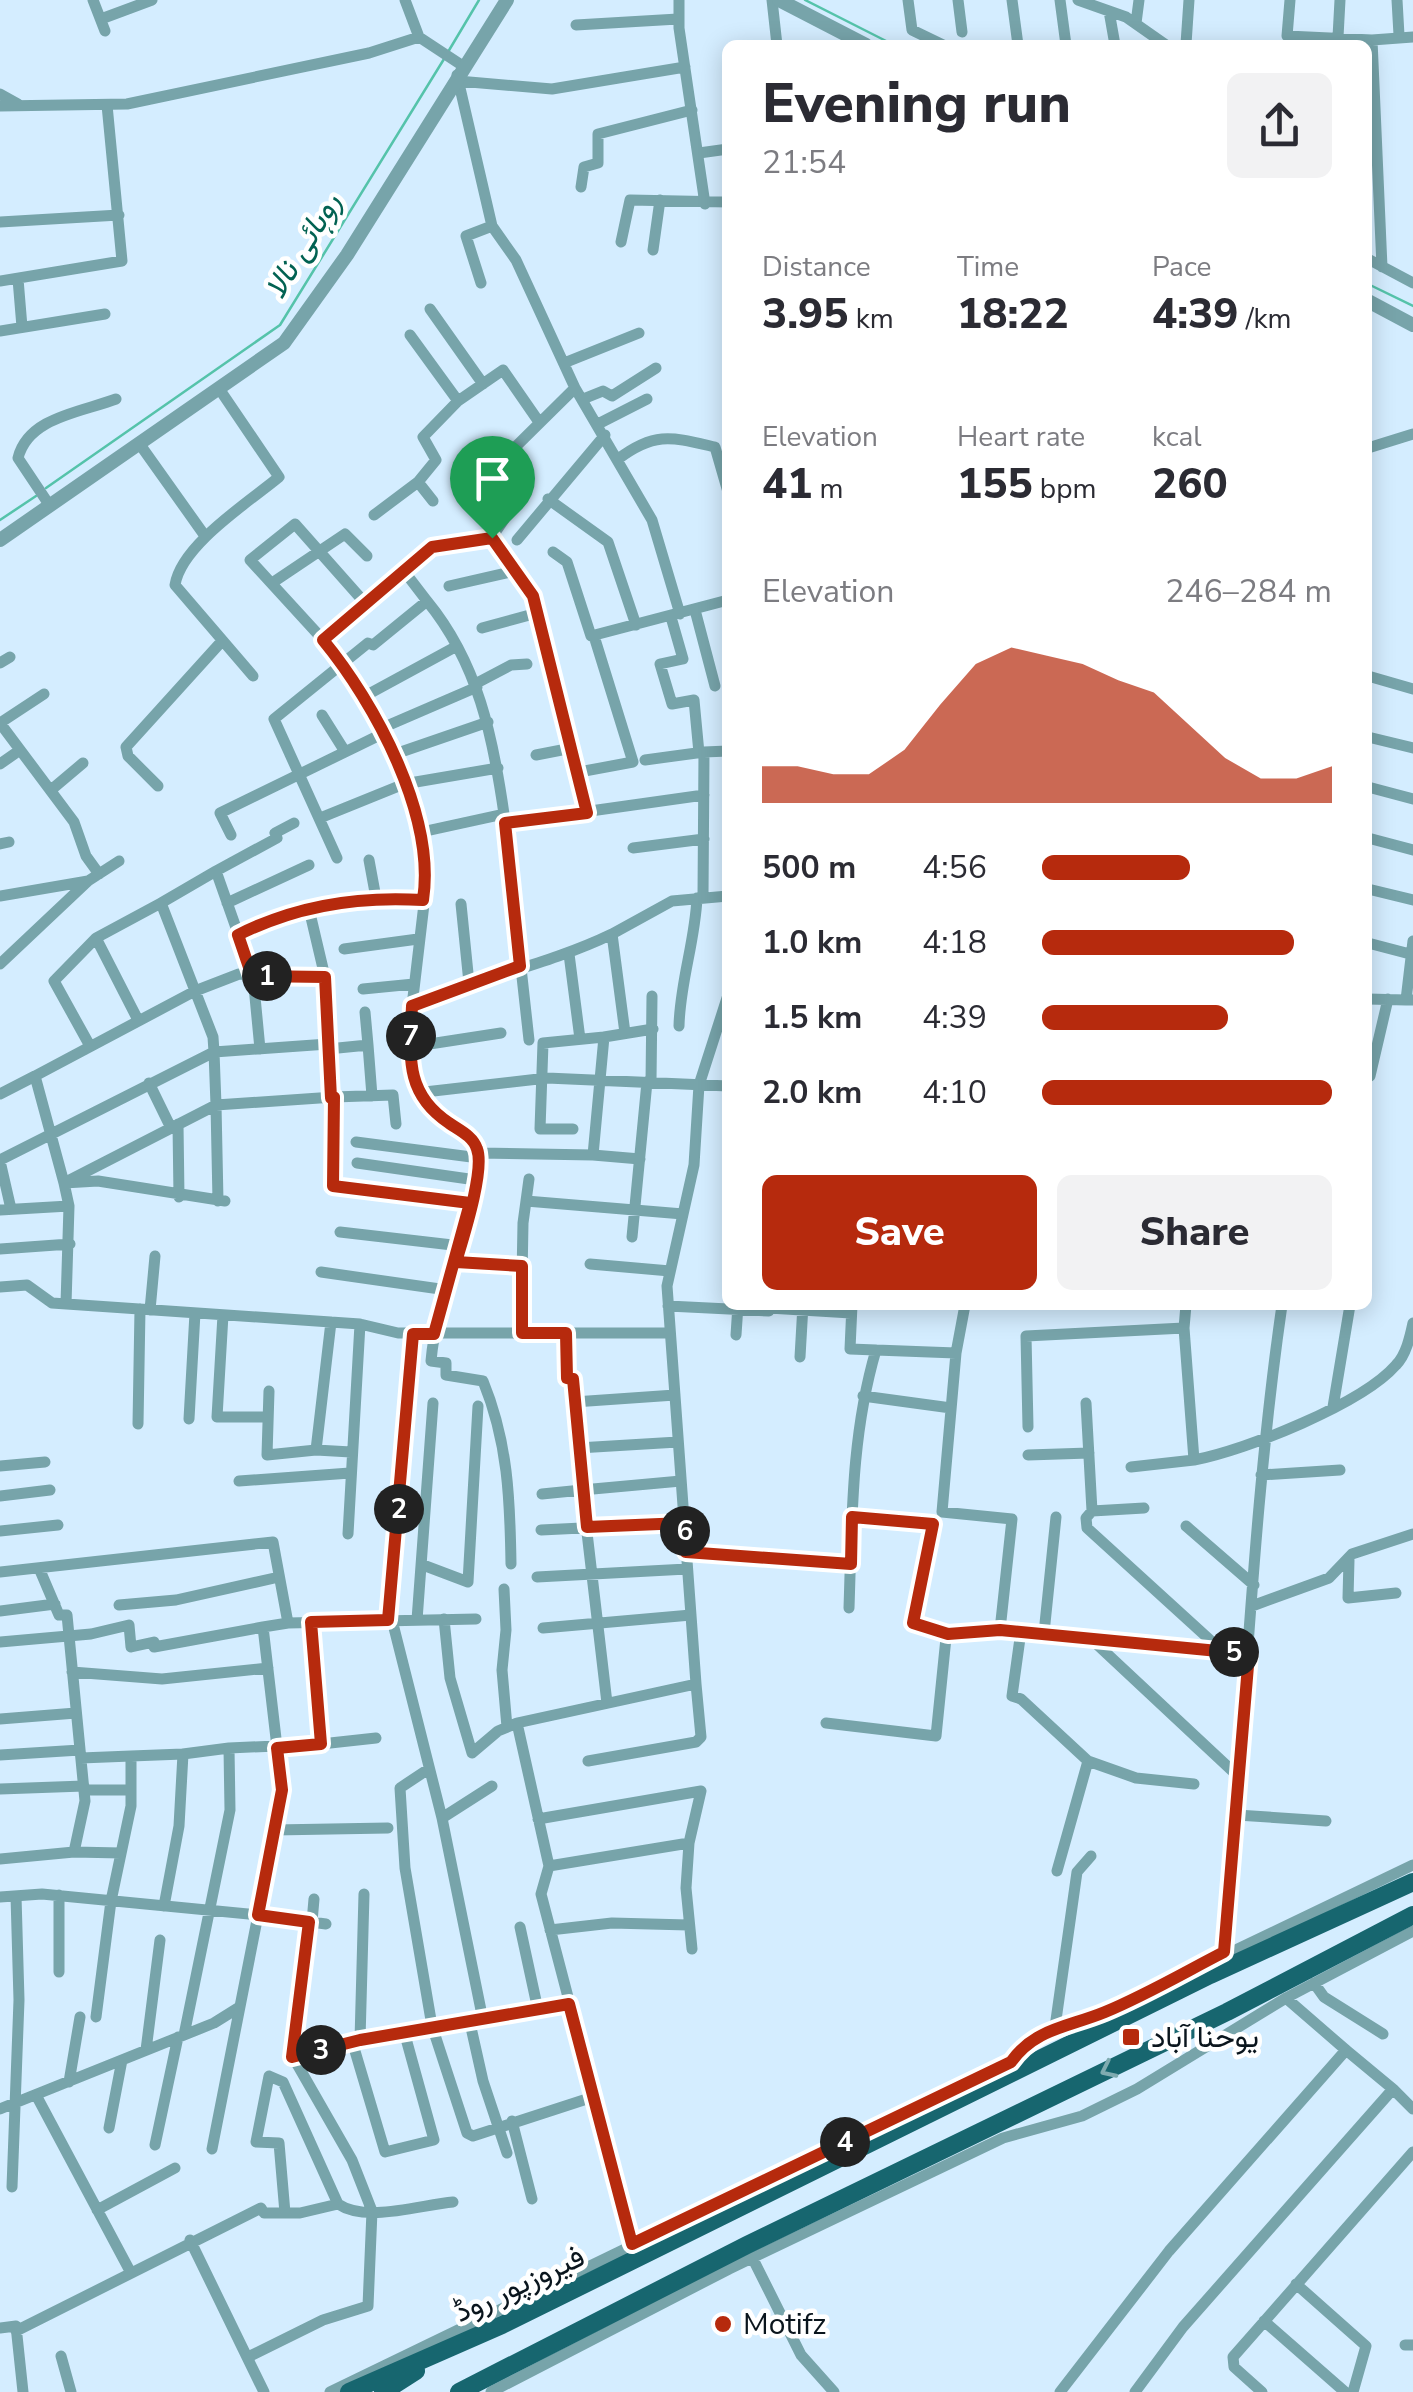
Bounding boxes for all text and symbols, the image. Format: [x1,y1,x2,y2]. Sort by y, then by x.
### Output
text: Evening run [762,66,1071,141]
button: share [1227,73,1332,178]
text: 21:54 [762,141,846,184]
water label: روہائی نالا [254,184,351,306]
text: Distance [762,248,871,286]
text: Time [957,248,1019,286]
text: Pace [1152,248,1211,286]
text: 3.95 [762,286,849,343]
text: 18:22 [957,286,1069,343]
text: 4:39 [1152,286,1239,343]
text: km [849,300,894,338]
text: /km [1239,300,1292,338]
text: Elevation [762,418,878,456]
text: Heart rate [957,418,1085,456]
text: kcal [1152,418,1202,456]
pin [450,436,535,539]
icon: arrive [465,451,520,506]
text: 41 [762,456,812,513]
text: 155 [957,456,1033,513]
text: 260 [1152,456,1228,513]
text: m [812,470,844,508]
text: bpm [1033,470,1096,508]
text: Elevation [762,570,895,613]
text: 246–284 m [1165,570,1332,613]
text: 500 m [762,846,856,889]
text: 4:56 [922,846,987,889]
text: 1.0 km [762,921,862,964]
text: 4:18 [922,921,987,964]
pin: 1 [242,951,292,1001]
text: 1 [259,957,275,995]
text: 1.5 km [762,996,862,1039]
text: 4:39 [922,996,987,1039]
pin: 7 [386,1011,436,1061]
text: 7 [403,1017,419,1055]
text: 2.0 km [762,1071,862,1114]
text: 4:10 [922,1071,987,1114]
button: Save [762,1175,1037,1290]
button: Share [1057,1175,1332,1290]
pin: 2 [374,1484,424,1534]
text: 2 [391,1490,407,1528]
pin: 6 [660,1506,710,1556]
text: 6 [677,1512,693,1550]
pin: 5 [1209,1627,1259,1677]
text: 5 [1226,1633,1242,1671]
place label: یوحنا آباد [1151,2017,1259,2058]
pin: 3 [296,2025,346,2075]
marker: یوحنا آباد [1120,2026,1142,2048]
text: 3 [313,2031,329,2069]
one-way arrow [1100,2058,1118,2078]
pin: 4 [820,2117,870,2167]
text: 4 [837,2123,853,2161]
street label: فیروزپور روڈ [447,2236,591,2333]
place label: Motifz [743,2304,826,2345]
marker: Motifz [712,2313,734,2335]

